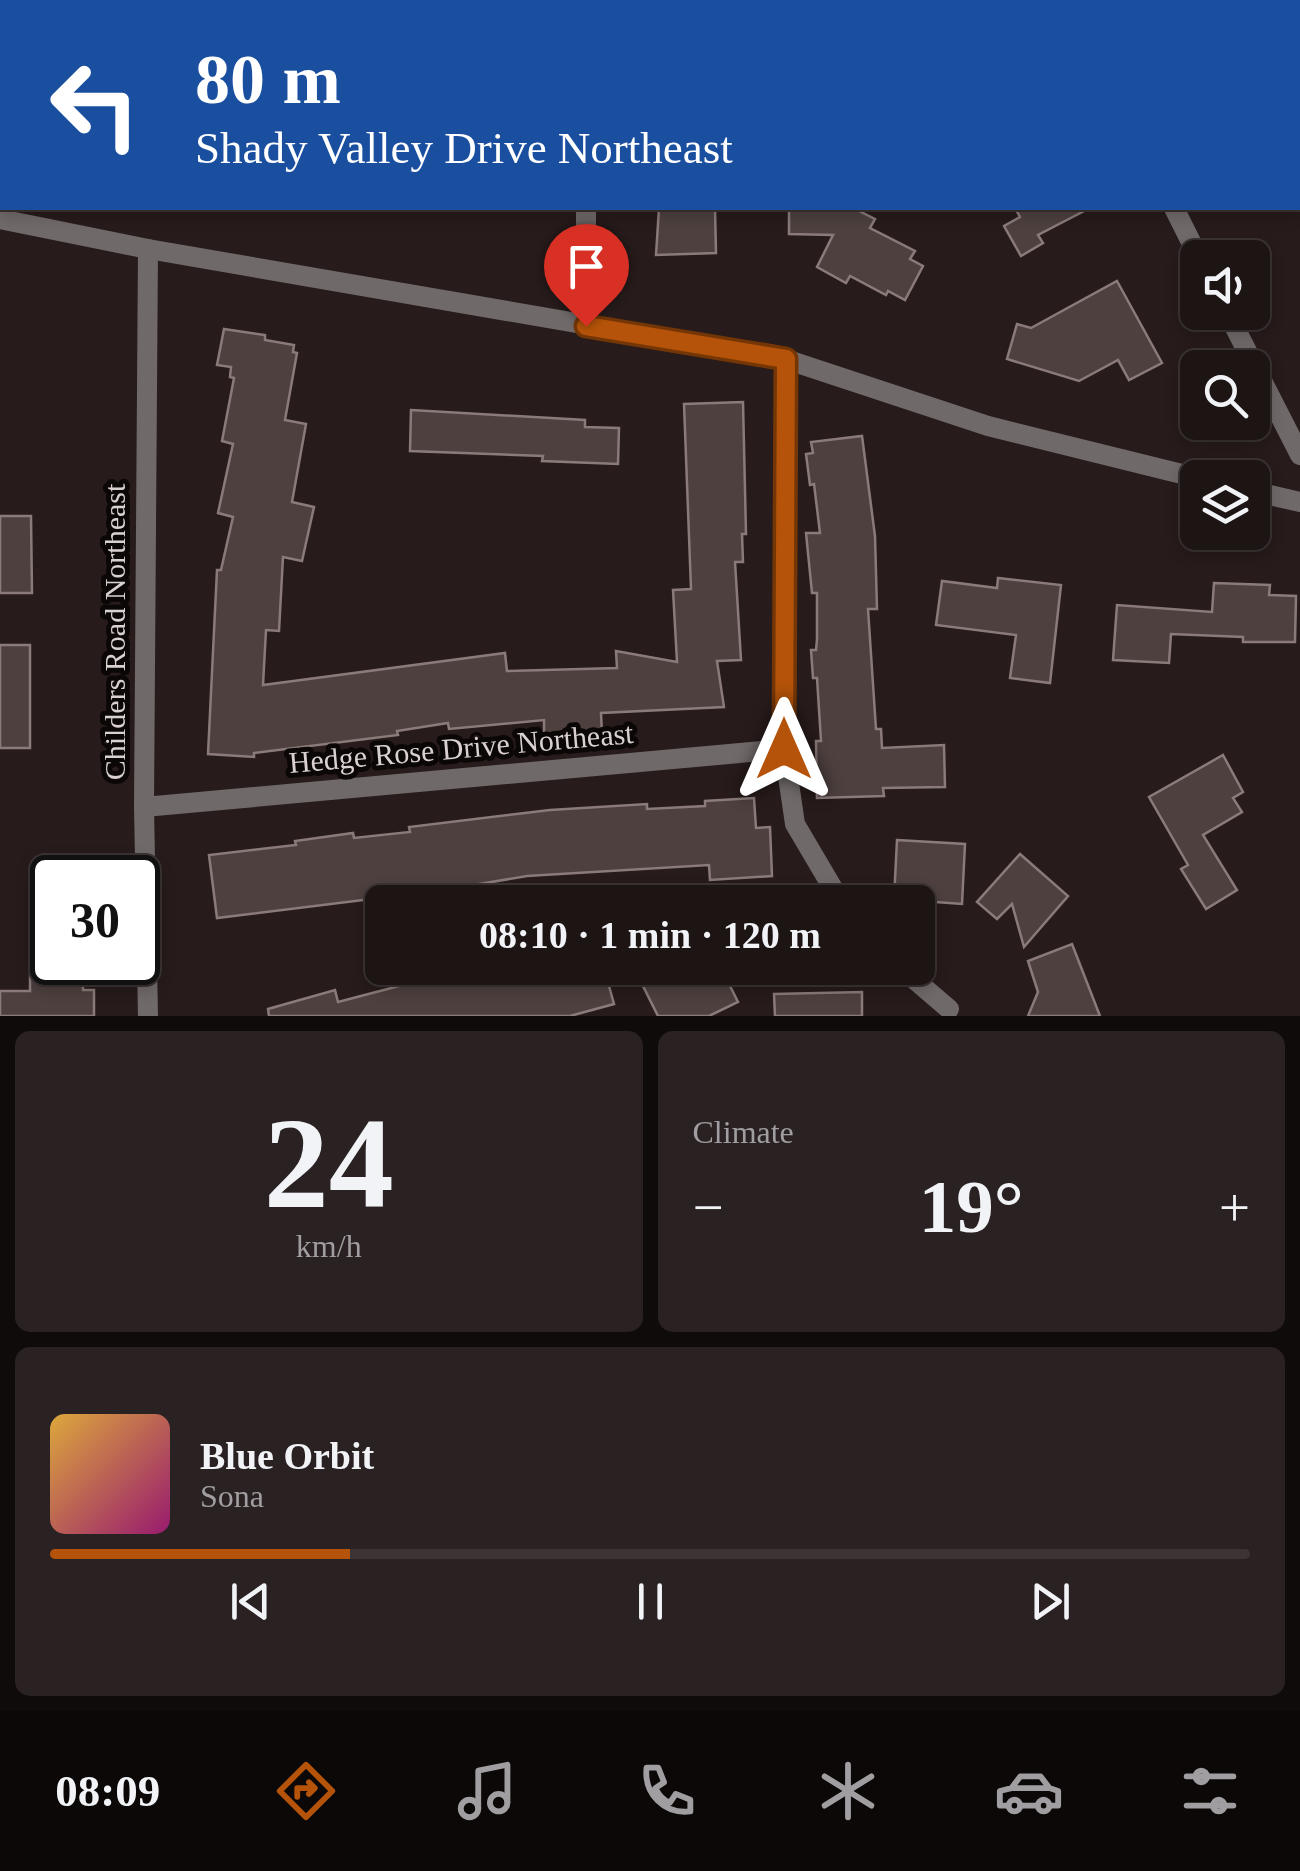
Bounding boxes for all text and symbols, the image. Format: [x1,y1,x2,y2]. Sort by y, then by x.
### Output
icon: left [30,40,160,170]
text: 80 m [195,41,341,118]
text: Shady Valley Drive Northeast [195,123,733,173]
pin [544,224,629,327]
icon: arrive [559,239,614,294]
map controls [1180,240,1270,550]
button: sound [1180,240,1270,330]
button: search [1180,350,1270,440]
button: layers [1180,460,1270,550]
street label: Childers Road Northeast [98,483,131,780]
position arrow [732,697,836,801]
street label: Hedge Rose Drive Northeast [287,716,635,779]
speed limit sign: 30 [30,855,160,985]
text: 08:10 · 1 min · 120 m [479,914,821,956]
text: 24 [264,1091,394,1235]
text: Climate [693,1114,794,1150]
text: 19° [919,1165,1024,1248]
text: − [693,1177,724,1238]
text: + [1219,1177,1250,1238]
text: km/h [296,1228,362,1264]
text: Blue Orbit [200,1435,374,1477]
text: Sona [200,1478,264,1514]
icon: previous [223,1574,278,1629]
icon: pause [623,1574,678,1629]
icon: next [1023,1574,1078,1629]
icon: directions [271,1756,341,1826]
icon: music [452,1756,522,1826]
icon: phone [632,1756,702,1826]
icon: climate [813,1756,883,1826]
icon: car [994,1756,1064,1826]
icon: filters [1175,1756,1245,1826]
text: 08:09 [55,1766,160,1816]

